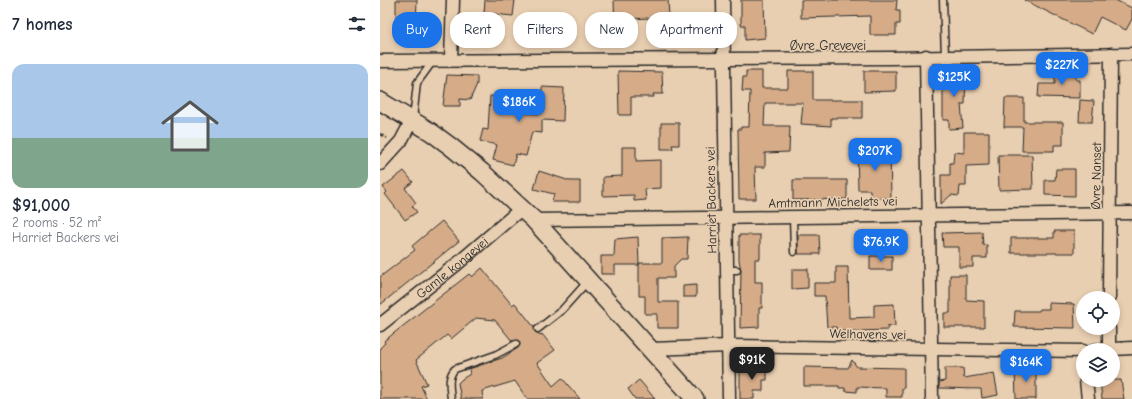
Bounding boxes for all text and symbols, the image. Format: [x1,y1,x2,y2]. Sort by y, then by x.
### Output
chip: Buy [392,12,442,48]
chip: Rent [450,12,505,48]
chip: Filters [513,12,577,48]
chip: New [585,12,638,48]
chip: Apartment [646,12,737,48]
icon: filters [346,13,368,35]
text: 7 homes [12,15,73,34]
street label: Øvre Grevevei [790,38,866,53]
pin: $227K [1034,52,1090,86]
text: $227K [1045,57,1079,72]
pin: $125K [926,64,982,98]
text: $125K [937,69,971,84]
pin: $186K [491,89,547,123]
icon: home [154,90,226,162]
text: $186K [502,94,536,109]
pin: $207K [847,138,903,172]
street label: Øvre Nanset [1088,141,1104,210]
text: $207K [858,143,892,158]
street label: Harriet Backers vei [703,146,719,254]
street label: Amtmann Michelets vei [768,193,898,211]
text: $91,000 [12,196,70,215]
text: 2 rooms · 52 m² [12,215,101,230]
pin: $76.9K [848,229,914,263]
text: Harriet Backers vei [12,230,119,245]
street label: Gamle kongevei [413,233,491,301]
text: $76.9K [863,234,899,249]
map controls [1076,291,1120,387]
button: locate [1076,291,1120,335]
street label: Welhavens vei [830,326,906,342]
button: layers [1076,343,1120,387]
pin: $91K [728,347,776,381]
pin: $164K [998,349,1054,383]
text: $91K [738,352,766,367]
text: $164K [1009,354,1043,369]

